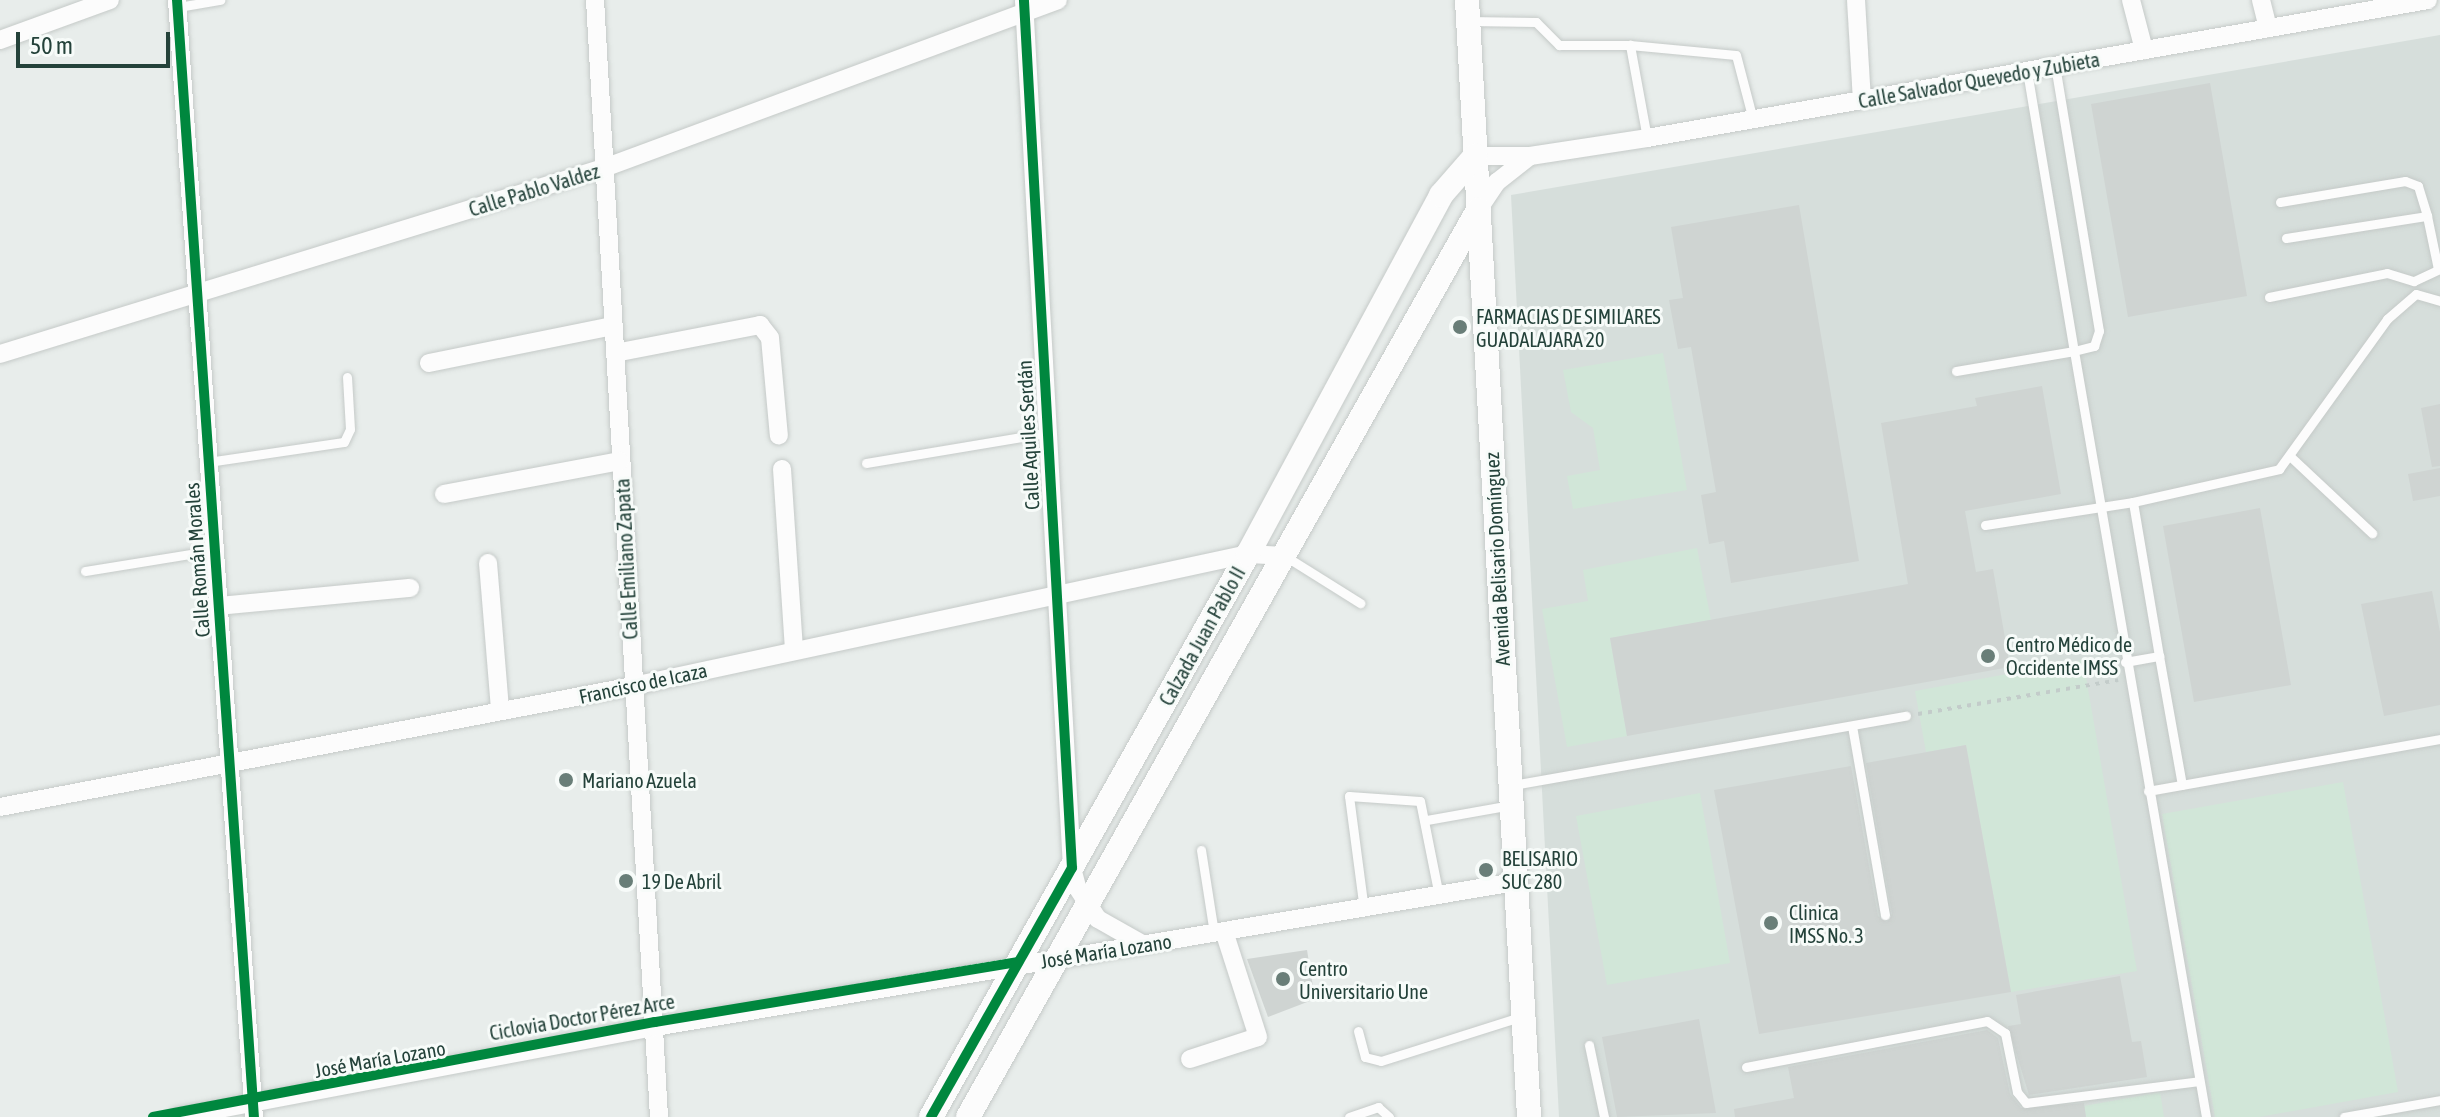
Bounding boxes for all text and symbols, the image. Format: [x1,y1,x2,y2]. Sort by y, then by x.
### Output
scale bar [20,16,174,66]
text: 50 m [30,32,73,59]
street label: Calle Salvador Quevedo y Zubieta [1856,47,2102,113]
street label: Calle Pablo Valdez [466,159,602,221]
place label: FARMACIAS DE SIMILARES GUADALAJARA 20 [1476,304,1661,351]
marker: FARMACIAS DE SIMILARES GUADALAJARA 20 [1451,318,1469,336]
street label: Calle Aquiles Serdán [1012,360,1044,510]
street label: Avenida Belisario Domínguez [1479,451,1515,667]
street label: Calle Emiliano Zapata [610,478,642,640]
street label: Calle Román Morales [180,482,214,638]
street label: Calzada Juan Pablo II [1154,562,1250,710]
place label: Centro Médico de Occidente IMSS [2006,632,2132,679]
marker: Centro Médico de Occidente IMSS [1977,645,1999,667]
street label: Francisco de Icaza [577,658,709,708]
place label: Mariano Azuela [582,768,697,792]
marker: Mariano Azuela [557,771,575,789]
place label: BELISARIO SUC 280 [1502,846,1578,893]
marker: BELISARIO SUC 280 [1477,861,1495,879]
place label: 19 De Abril [642,869,722,893]
marker: 19 De Abril [617,872,635,890]
place label: Clinica IMSS No. 3 [1789,900,1864,947]
marker: Clinica IMSS No. 3 [1760,912,1782,934]
street label: José María Lozano [1039,929,1173,973]
place label: Centro Universitario Une [1299,956,1428,1003]
marker: Centro Universitario Une [1274,970,1292,988]
street label: Ciclovia Doctor Pérez Arce [488,989,676,1045]
street label: José María Lozano [313,1036,447,1082]

